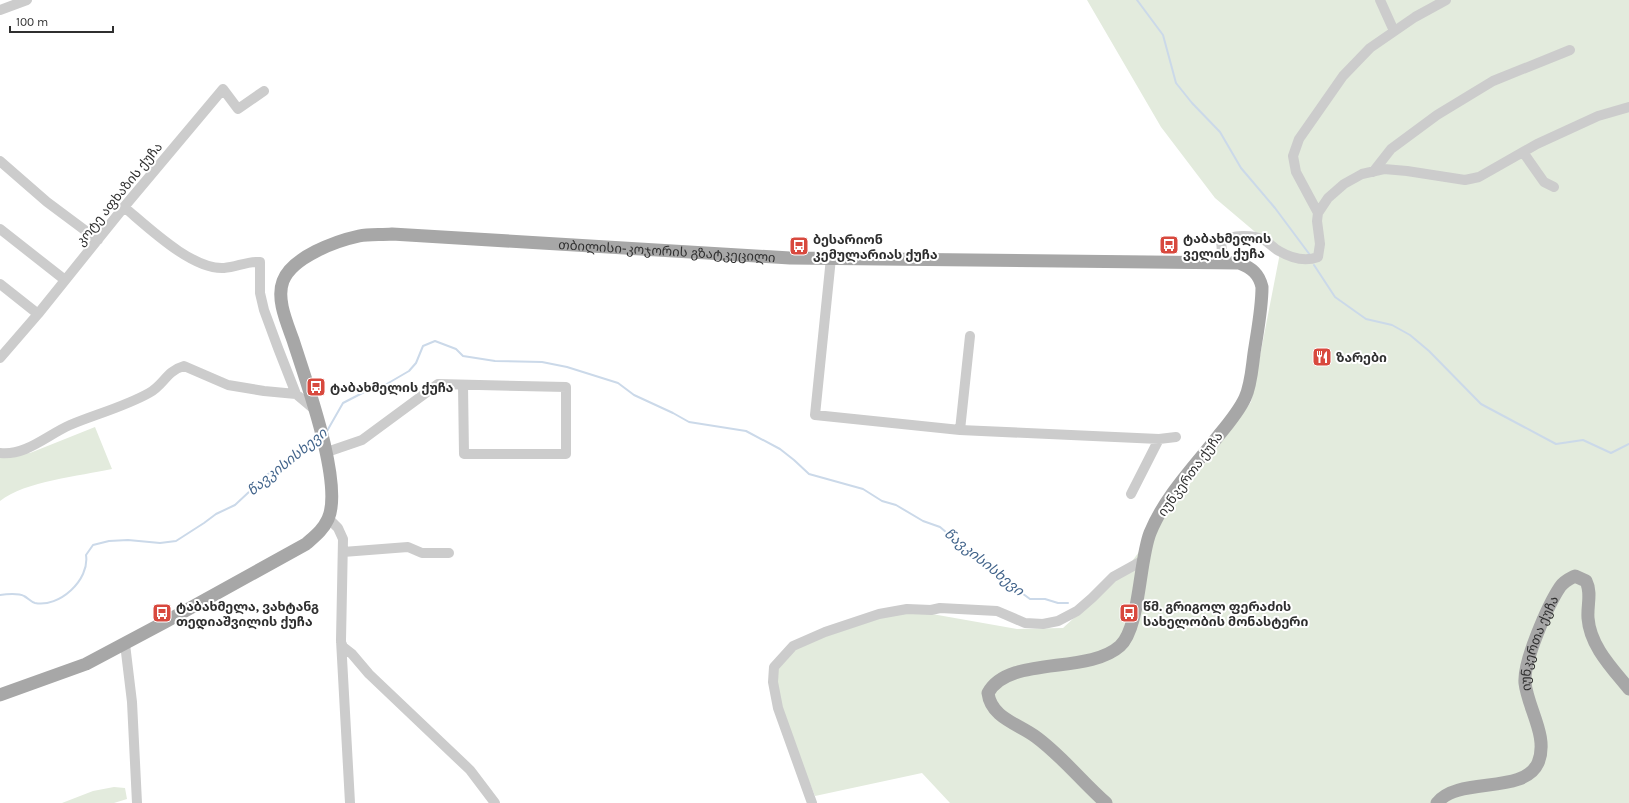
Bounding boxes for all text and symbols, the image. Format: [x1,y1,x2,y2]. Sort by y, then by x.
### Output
scale bar [10,8,113,34]
text: 100 m [16,15,48,29]
street label: კოტე აფხაზის ქუჩა [73,139,165,249]
place label: ტაბახმელის ველის ქუჩა [1183,231,1271,262]
place label: ბესარიონ კემულარიას ქუჩა [813,232,938,263]
bus stop icon: ტაბახმელის ველის ქუჩა [1158,234,1180,256]
bus stop icon: ბესარიონ კემულარიას ქუჩა [788,235,810,257]
street label: თბილისი-კოჯორის გზატკეცილი [558,237,776,265]
restaurant icon: ზარები [1311,346,1333,368]
place label: ზარები [1336,350,1387,365]
bus stop icon: ტაბახმელის ქუჩა [305,376,327,398]
place label: ტაბახმელის ქუჩა [330,380,453,396]
water label: წავკისისხევი [244,424,331,499]
street label: იუნკერთა ქუჩა [1154,429,1226,519]
water label: წავკისისხევი [941,525,1028,600]
street label: იუნკერთა ქუჩა [1517,593,1561,693]
place label: ტაბახმელა, ვახტანგ თედიაშვილის ქუჩა [176,599,319,630]
place label: წმ. გრიგოლ ფერაძის სახელობის მონასტერი [1143,599,1308,630]
bus stop icon: ტაბახმელა, ვახტანგ თედიაშვილის ქუჩა [151,602,173,624]
bus stop icon: წმ. გრიგოლ ფერაძის სახელობის მონასტერი [1118,602,1140,624]

